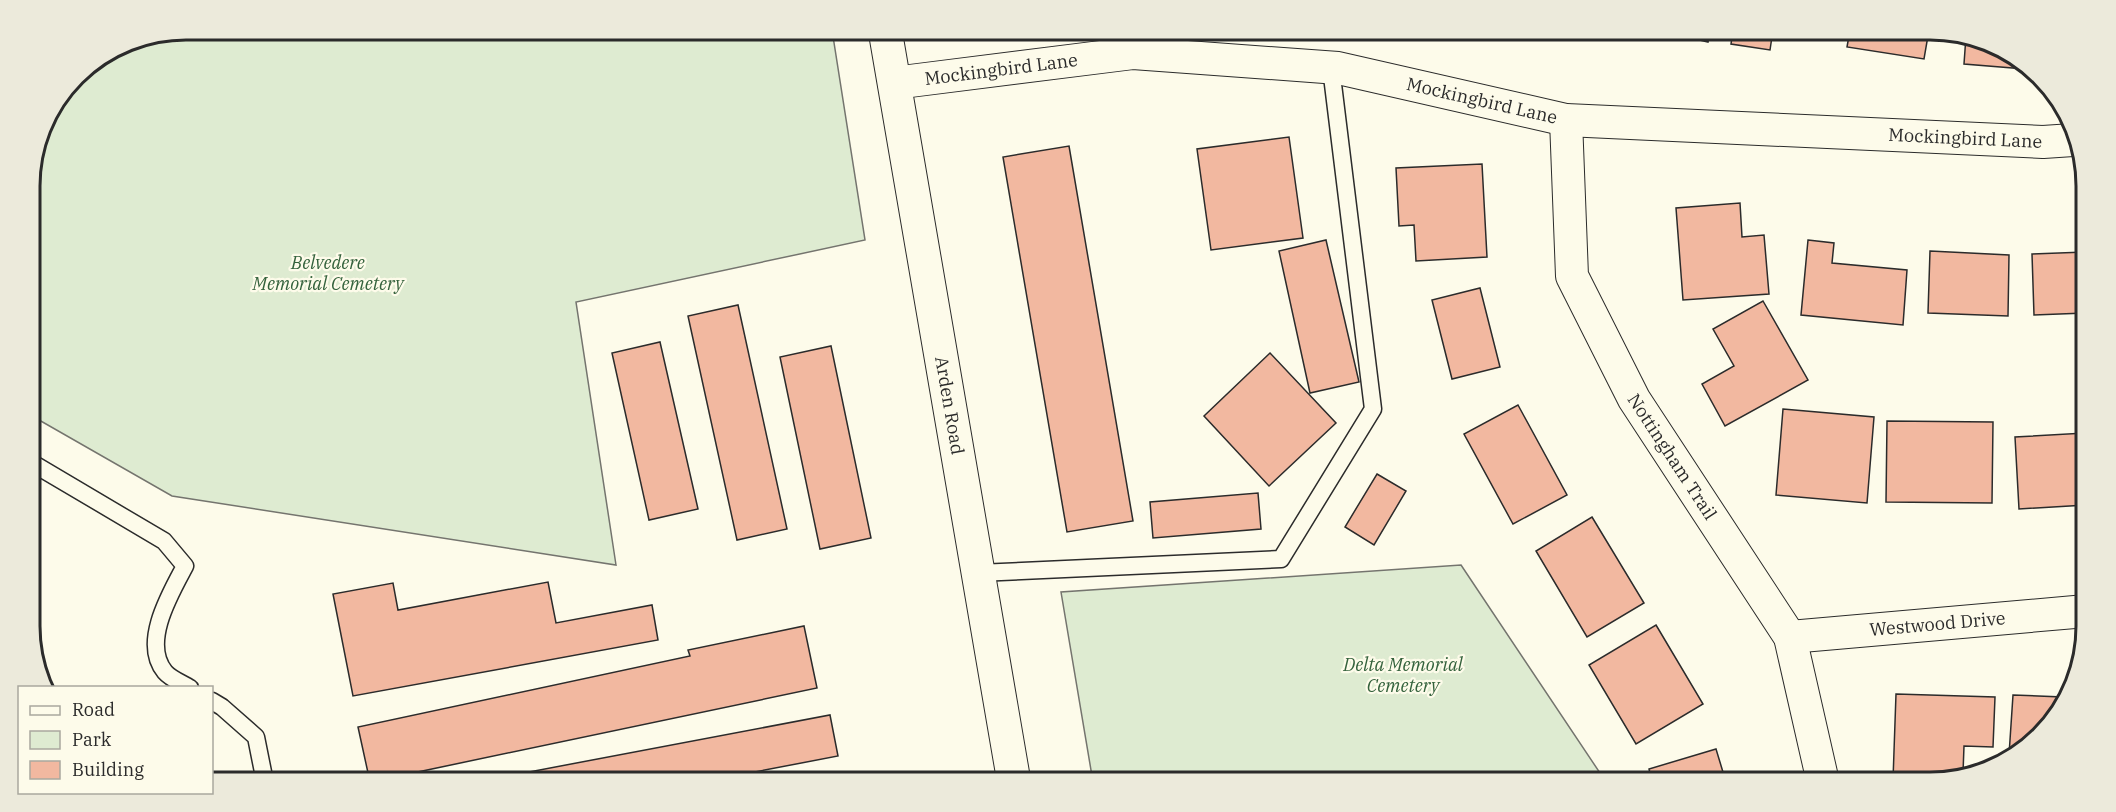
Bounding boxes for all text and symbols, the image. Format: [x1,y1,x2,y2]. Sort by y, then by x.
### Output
street label: Mockingbird Lane [923,48,1079,90]
street label: Mockingbird Lane [1404,72,1560,129]
street label: Mockingbird Lane [1888,123,2043,153]
park label: Belvedere Memorial Cemetery [252,251,405,295]
street label: Arden Road [930,354,970,457]
street label: Nottingham Trail [1623,389,1722,524]
street label: Westwood Drive [1868,606,2006,641]
park label: Delta Memorial Cemetery [1342,653,1464,697]
legend [18,686,213,794]
text: Road [72,698,115,721]
text: Park [72,728,112,751]
text: Building [72,758,144,781]

